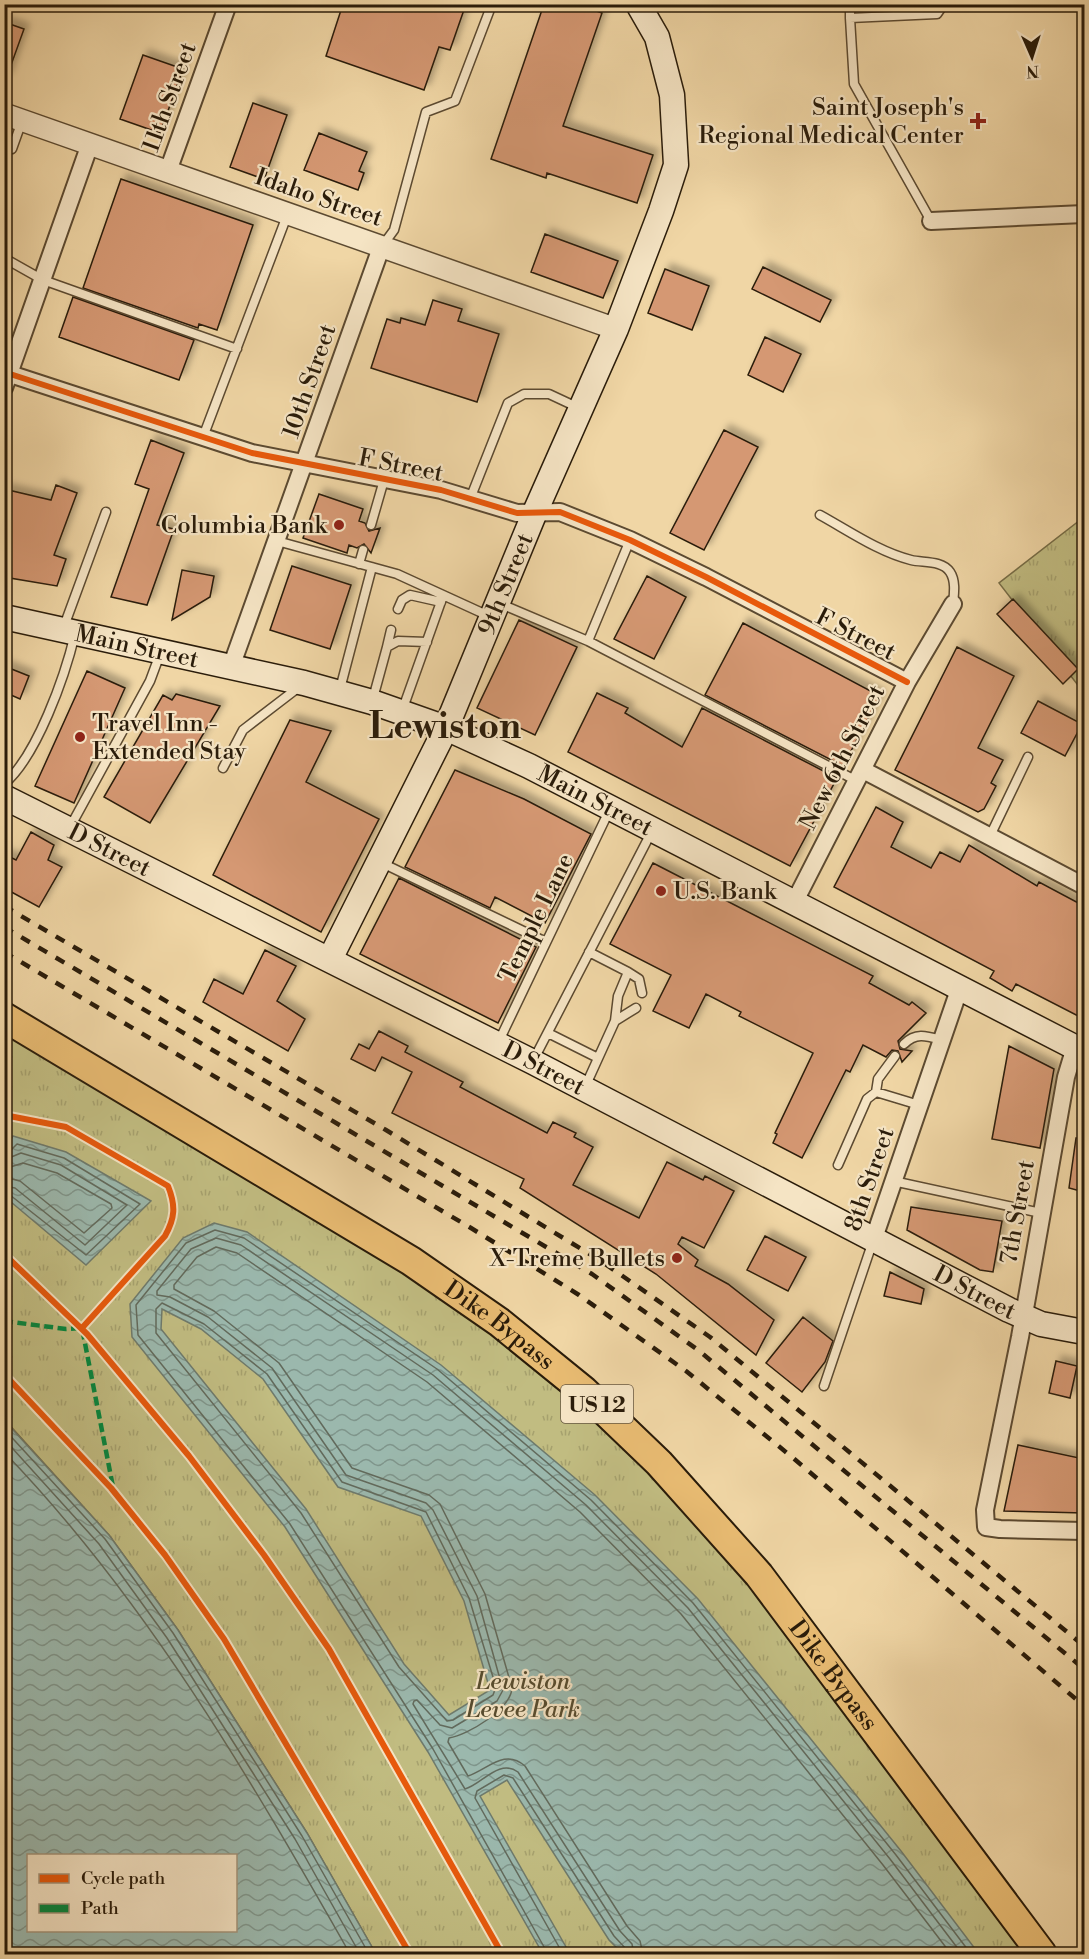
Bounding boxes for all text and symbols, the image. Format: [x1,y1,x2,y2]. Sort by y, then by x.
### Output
north arrow [1002,27,1062,87]
street label: 11th Street [136,38,204,156]
text: N [1026,61,1040,81]
place label: Saint Joseph's Regional Medical Center [698,93,964,151]
marker: Saint Joseph's Regional Medical Center [969,112,987,130]
street label: Idaho Street [251,162,387,234]
street label: 10th Street [276,320,344,442]
street label: F Street [356,443,446,489]
place label: Columbia Bank [161,511,328,541]
marker: Columbia Bank [332,518,346,532]
street label: 9th Street [472,529,541,640]
street label: F Street [810,602,901,668]
street label: Main Street [72,619,202,675]
street label: New 6th Street [793,679,893,835]
district label: Lewiston [369,705,521,750]
place label: Travel Inn - Extended Stay [92,709,246,767]
marker: Travel Inn - Extended Stay [73,730,87,744]
street label: Main Street [532,759,658,843]
street label: D Street [63,817,156,884]
street label: Temple Lane [493,849,581,988]
place label: U.S. Bank [673,877,778,907]
marker: U.S. Bank [654,884,668,898]
street label: D Street [497,1035,590,1103]
street label: 8th Street [838,1123,902,1235]
street label: 7th Street [994,1157,1042,1267]
place label: X-Treme Bullets [489,1244,665,1274]
marker: X-Treme Bullets [670,1251,684,1265]
street label: D Street [928,1259,1021,1327]
street label: Dike Bypass [438,1275,561,1377]
road number: US 12 [561,1385,633,1423]
street label: Dike Bypass [782,1614,884,1737]
park label: Lewiston Levee Park [465,1667,580,1725]
legend [27,1854,237,1932]
text: Cycle path [81,1867,165,1890]
text: Path [81,1897,119,1920]

